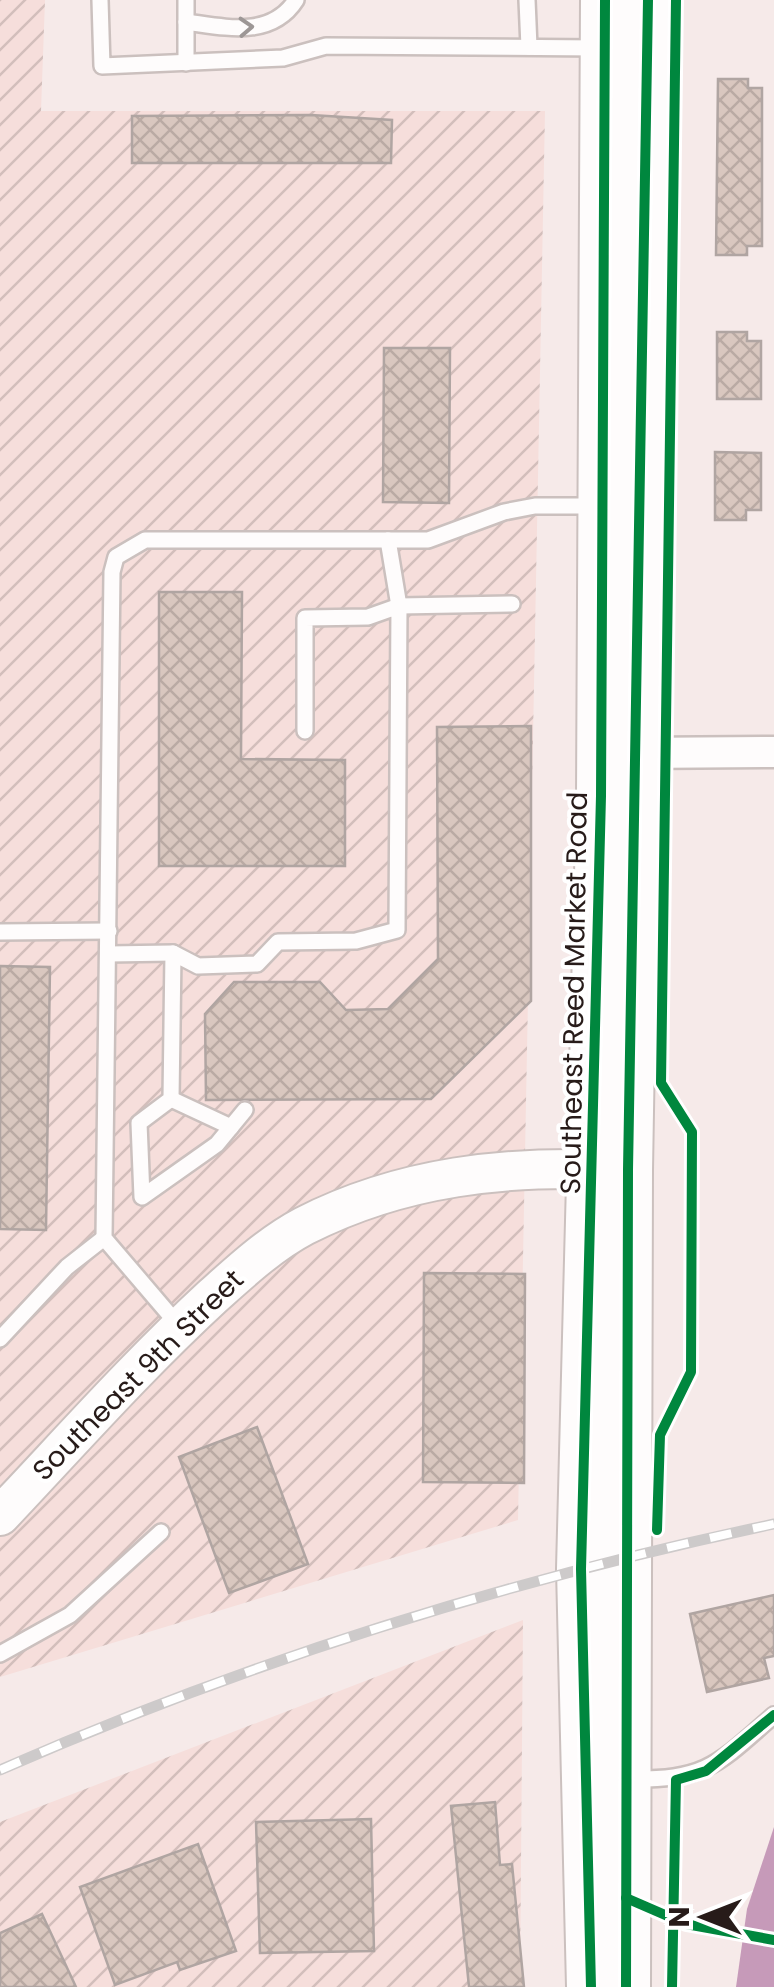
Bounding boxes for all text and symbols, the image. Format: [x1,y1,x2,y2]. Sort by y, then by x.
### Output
one-way arrow [238,16,254,37]
street label: Southeast Reed Market Road [551,791,597,1195]
street label: Southeast 9th Street [24,1261,252,1489]
north arrow [654,1867,754,1967]
text: N [660,1906,699,1928]

